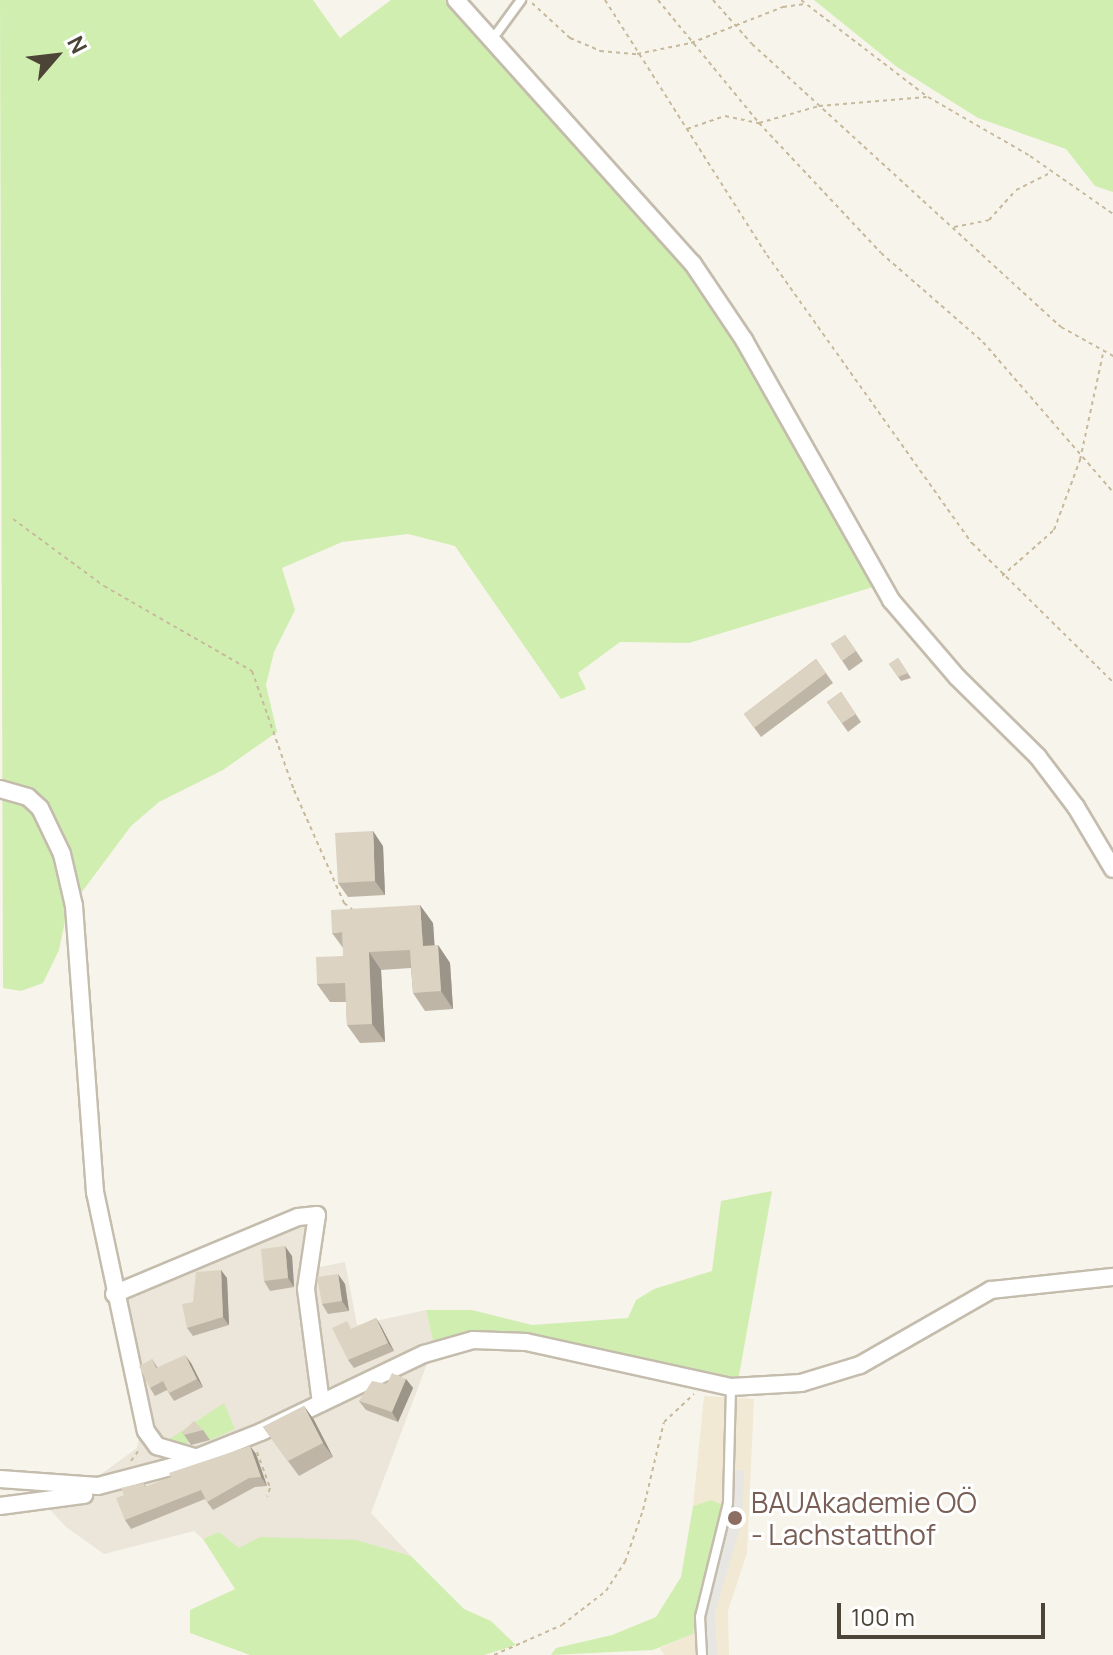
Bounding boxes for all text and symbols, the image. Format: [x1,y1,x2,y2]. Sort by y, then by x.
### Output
north arrow [16,16,96,96]
text: N [60,31,94,59]
place label: BAUAkademie OÖ - Lachstatthof [751,1485,977,1551]
marker: BAUAkademie OÖ - Lachstatthof [726,1509,744,1527]
scale bar [841,1587,1049,1637]
text: 100 m [851,1600,915,1633]

